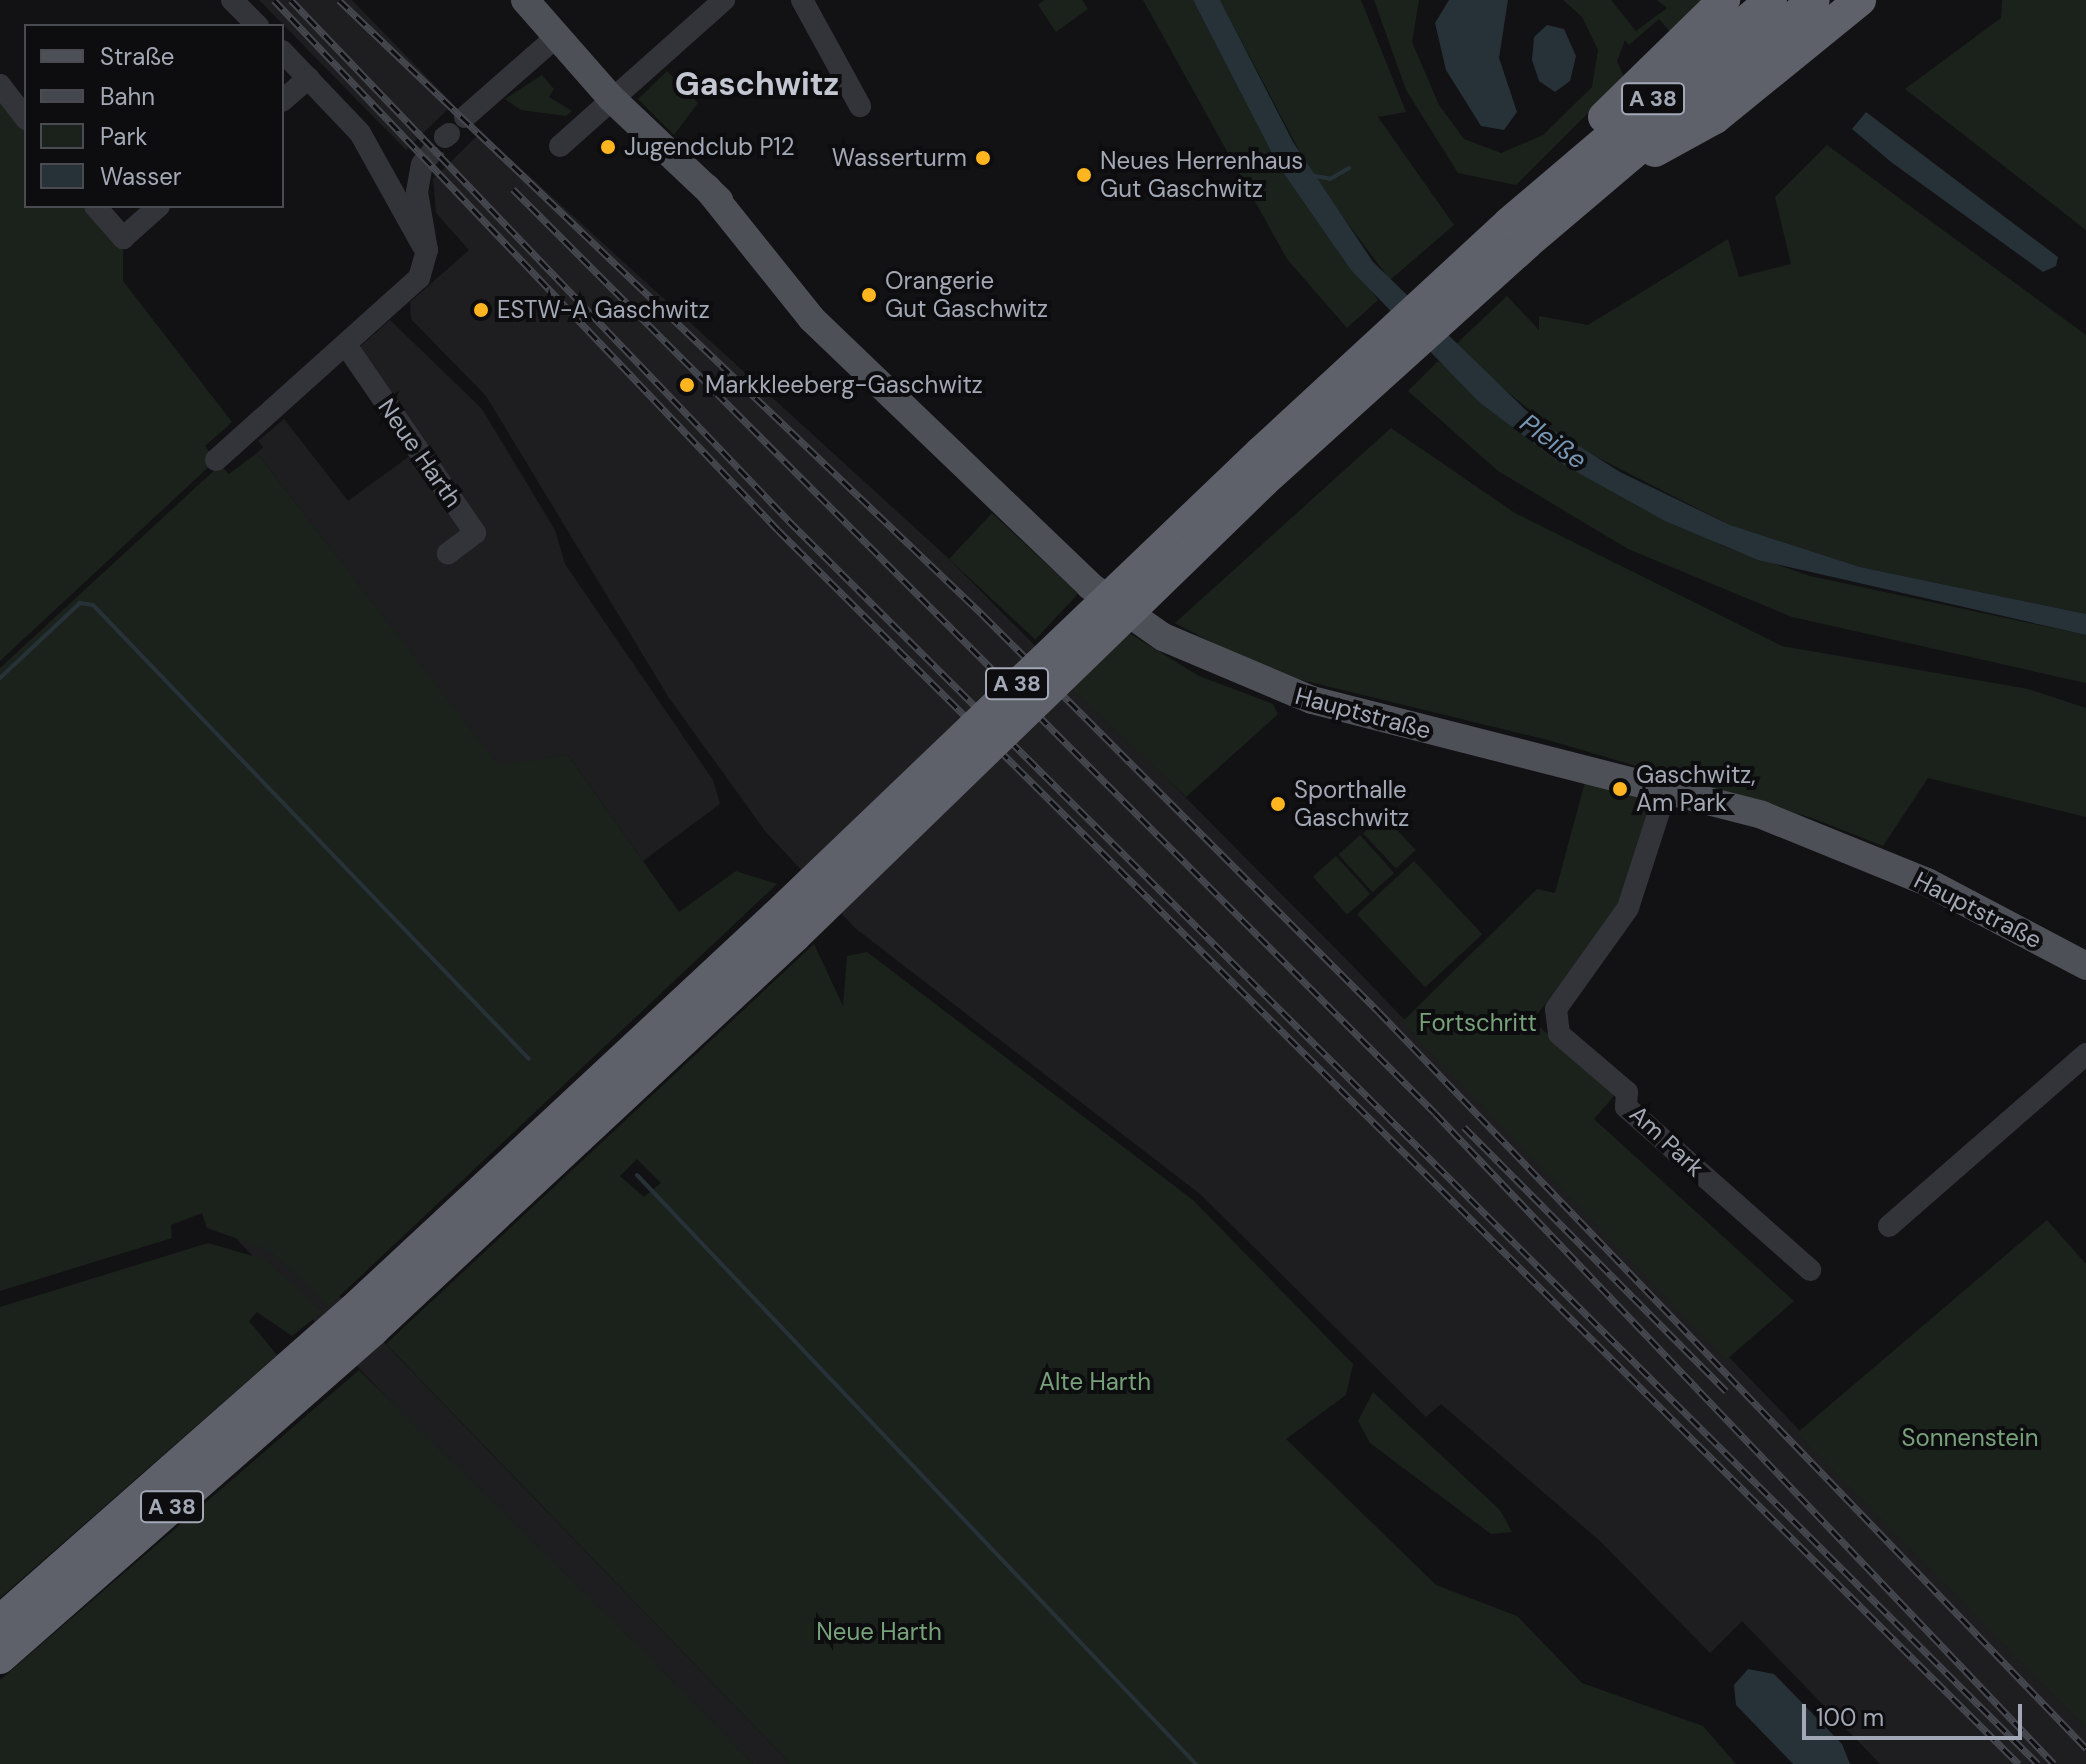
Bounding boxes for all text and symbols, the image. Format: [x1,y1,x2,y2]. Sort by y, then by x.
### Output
legend [24,24,284,208]
text: Straße [100,41,174,72]
district label: Gaschwitz [675,65,839,103]
text: Bahn [100,81,155,112]
road number: A 38 [1621,81,1685,117]
text: Park [100,121,147,152]
place label: Jugendclub P12 [624,133,795,161]
marker: Jugendclub P12 [599,138,617,156]
place label: Wasserturm [832,144,967,172]
place label: Neues Herrenhaus Gut Gaschwitz [1100,147,1303,203]
marker: Wasserturm [974,149,992,167]
text: Wasser [100,161,182,192]
marker: Neues Herrenhaus Gut Gaschwitz [1075,166,1093,184]
place label: Orangerie Gut Gaschwitz [885,267,1048,323]
marker: Orangerie Gut Gaschwitz [860,286,878,304]
place label: ESTW-A Gaschwitz [497,296,710,324]
marker: ESTW-A Gaschwitz [472,301,490,319]
place label: Markkleeberg-Gaschwitz [705,371,983,399]
marker: Markkleeberg-Gaschwitz [676,374,698,396]
street label: Neue Harth [372,393,468,513]
water label: Pleiße [1514,408,1592,476]
road number: A 38 [985,666,1049,702]
street label: Hauptstraße [1292,681,1434,745]
place label: Gaschwitz, Am Park [1636,761,1756,817]
place label: Sporthalle Gaschwitz [1294,776,1409,832]
marker: Gaschwitz, Am Park [1611,780,1629,798]
marker: Sporthalle Gaschwitz [1269,795,1287,813]
street label: Hauptstraße [1909,866,2047,954]
park label: Fortschritt [1419,1009,1537,1037]
street label: Am Park [1624,1099,1710,1183]
park label: Alte Harth [1039,1368,1151,1396]
park label: Sonnenstein [1902,1424,2038,1452]
road number: A 38 [140,1489,204,1525]
park label: Neue Harth [816,1618,942,1646]
scale bar [1806,1688,2026,1738]
text: 100 m [1816,1702,1884,1733]

